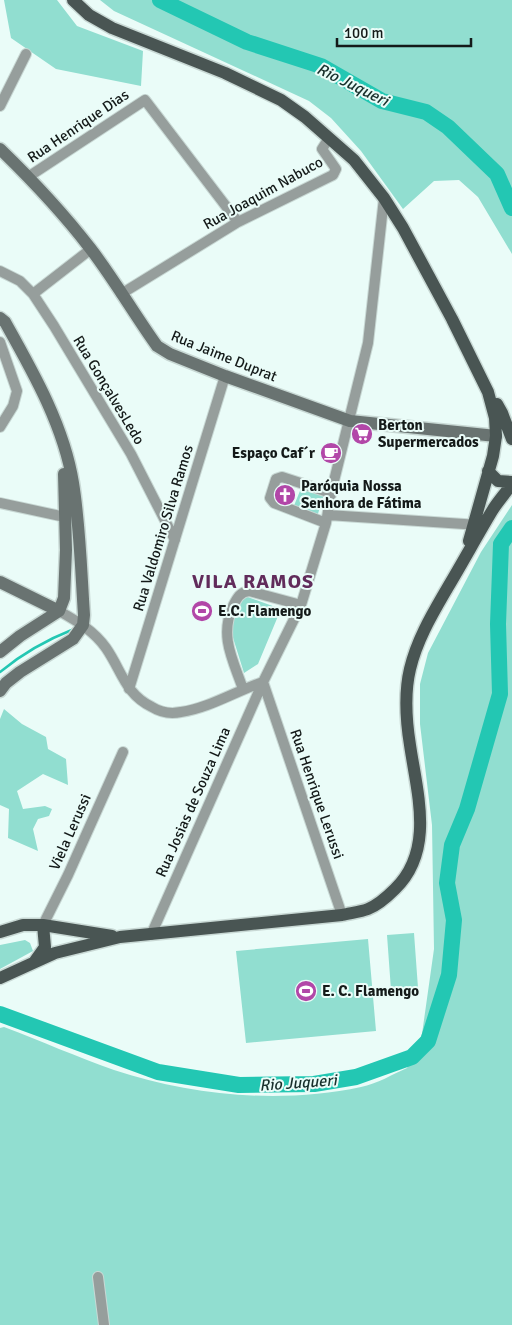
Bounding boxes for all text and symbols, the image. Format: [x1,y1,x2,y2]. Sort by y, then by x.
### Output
scale bar [337,15,471,47]
text: 100 m [344,24,384,42]
water label: Rio Juqueri [313,59,393,112]
street label: Rua Henrique Dias [24,85,132,167]
street label: Rua Joaquim Nabuco [200,153,326,233]
street label: Rua Jaime Duprat [168,327,280,385]
street label: Rua GonçalvesLedo [69,332,149,448]
place label: Berton Supermercados [378,416,479,451]
supermarket icon: Berton Supermercados [350,422,374,446]
cafe icon: Espaço Caf´r [319,441,343,465]
street label: Rua Valdomiro Silva Ramos [129,442,197,613]
place label: Espaço Caf´r [232,444,315,462]
place label: Paróquia Nossa Senhora de Fátima [301,477,422,512]
church icon: Paróquia Nossa Senhora de Fátima [273,483,297,507]
district label: VILA RAMOS [192,569,314,594]
sports icon: E.C. Flamengo [190,599,214,623]
place label: E.C. Flamengo [218,602,312,620]
street label: Rua Josias de Souza Lima [152,724,234,880]
street label: Rua Henrique Lerussi [286,727,348,861]
street label: Viela Lerussi [45,791,95,873]
sports icon: E. C. Flamengo [294,979,318,1003]
place label: E. C. Flamengo [322,982,419,1000]
water label: Rio Juqueri [259,1070,339,1096]

